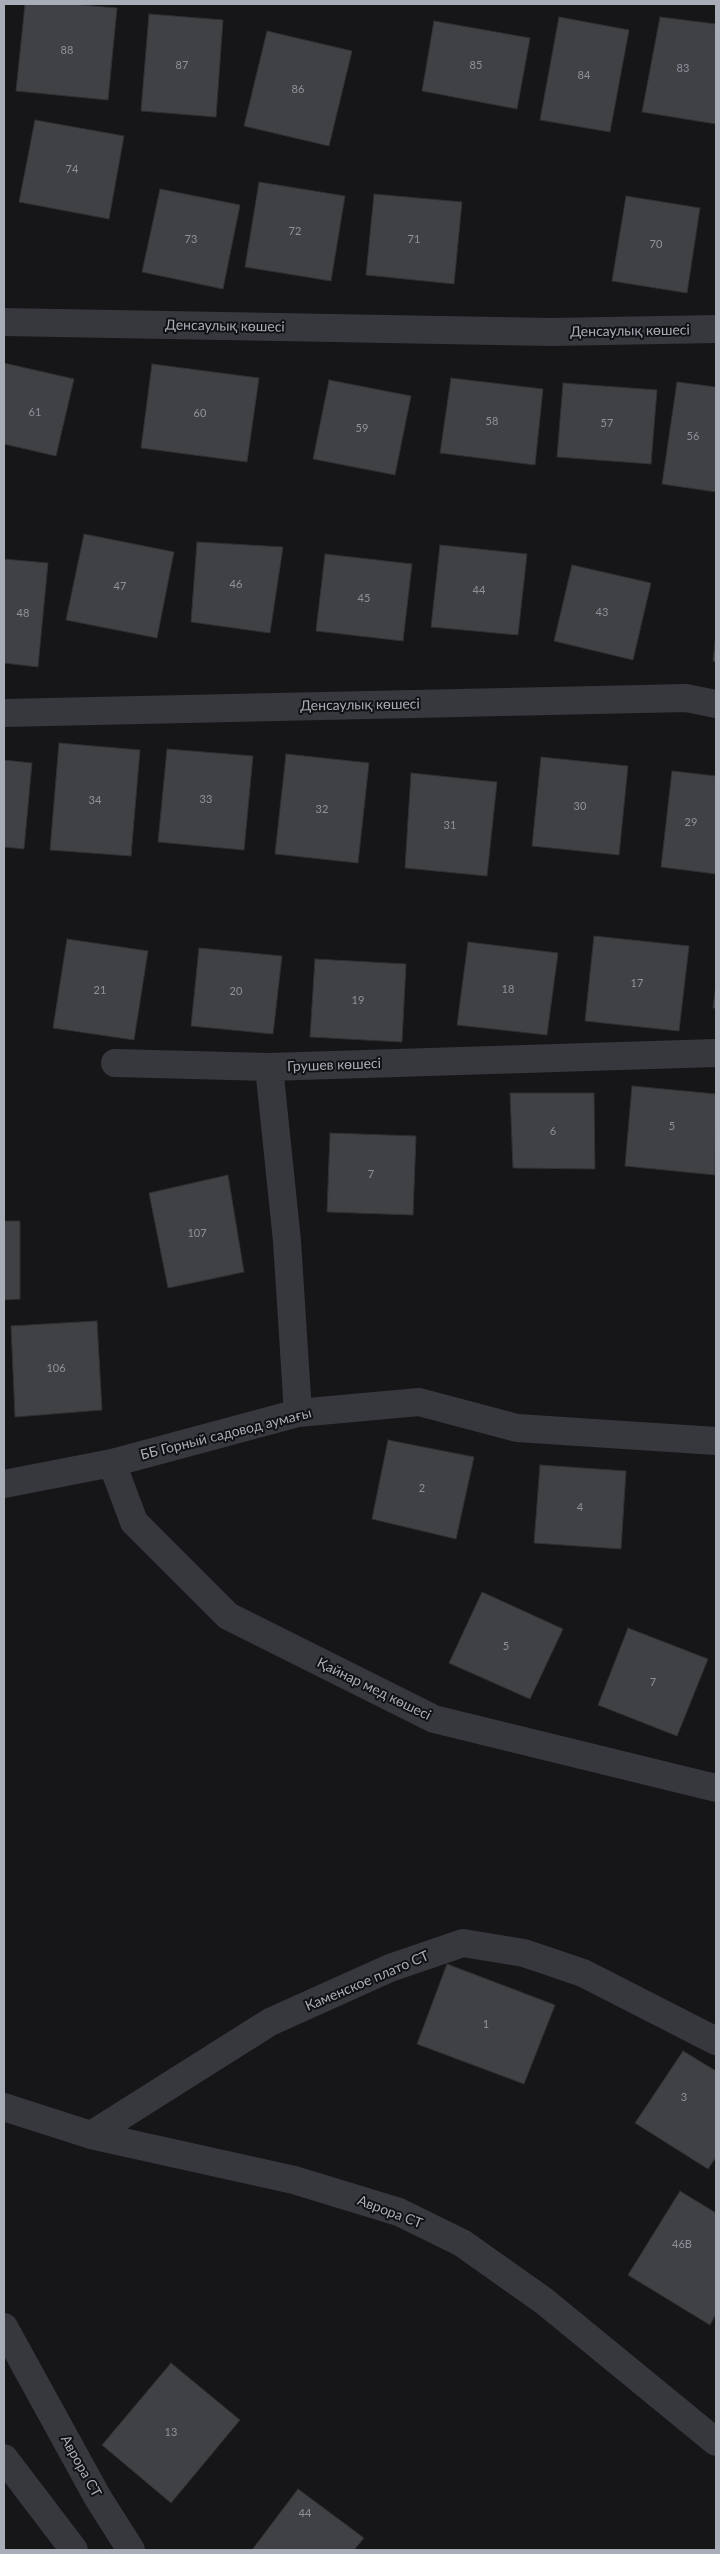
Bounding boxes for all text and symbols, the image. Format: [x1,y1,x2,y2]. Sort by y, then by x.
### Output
house number: 88 [61,43,73,57]
house number: 87 [176,58,188,72]
house number: 85 [470,58,482,72]
house number: 83 [677,61,689,75]
house number: 84 [578,68,590,82]
house number: 86 [292,82,304,96]
house number: 74 [66,162,78,176]
house number: 72 [289,224,301,238]
house number: 73 [185,232,197,246]
house number: 71 [408,232,420,246]
house number: 70 [650,237,662,251]
street label: Денсаулық көшесі [165,317,285,335]
street label: Денсаулық көшесі [570,322,690,340]
house number: 61 [29,405,41,419]
house number: 60 [194,406,206,420]
house number: 58 [486,414,498,428]
house number: 57 [601,416,613,430]
house number: 59 [356,421,368,435]
house number: 56 [687,429,699,443]
house number: 46 [230,577,242,591]
house number: 47 [114,579,126,593]
house number: 44 [473,583,485,597]
house number: 45 [358,591,370,605]
house number: 43 [596,605,608,619]
house number: 48 [17,606,29,620]
street label: Денсаулық көшесі [300,696,420,714]
house number: 33 [200,792,212,806]
house number: 34 [89,793,101,807]
house number: 30 [574,799,586,813]
house number: 32 [316,802,328,816]
house number: 29 [685,815,697,829]
house number: 31 [444,818,456,832]
house number: 17 [631,976,643,990]
house number: 18 [502,982,514,996]
house number: 21 [94,983,106,997]
house number: 20 [230,984,242,998]
house number: 19 [352,993,364,1007]
street label: Грушев көшесі [287,1055,381,1075]
house number: 5 [669,1119,675,1133]
house number: 6 [550,1124,556,1138]
house number: 7 [368,1167,374,1181]
house number: 107 [187,1226,207,1240]
house number: 106 [46,1361,66,1375]
street label: ББ Горный садовод аумағы [139,1405,313,1463]
house number: 2 [419,1481,425,1495]
house number: 4 [577,1500,583,1514]
house number: 5 [503,1639,509,1653]
street label: Қайнар мед көшесі [314,1654,434,1724]
house number: 7 [650,1675,656,1689]
street label: Каменское плато СТ [303,1947,431,2015]
house number: 1 [483,2017,489,2031]
house number: 3 [681,2090,687,2104]
street label: Аврора СТ [355,2192,425,2232]
house number: 46В [672,2237,692,2251]
house number: 13 [165,2425,177,2439]
street label: Аврора СТ [57,2432,105,2500]
house number: 44 [299,2506,311,2520]

